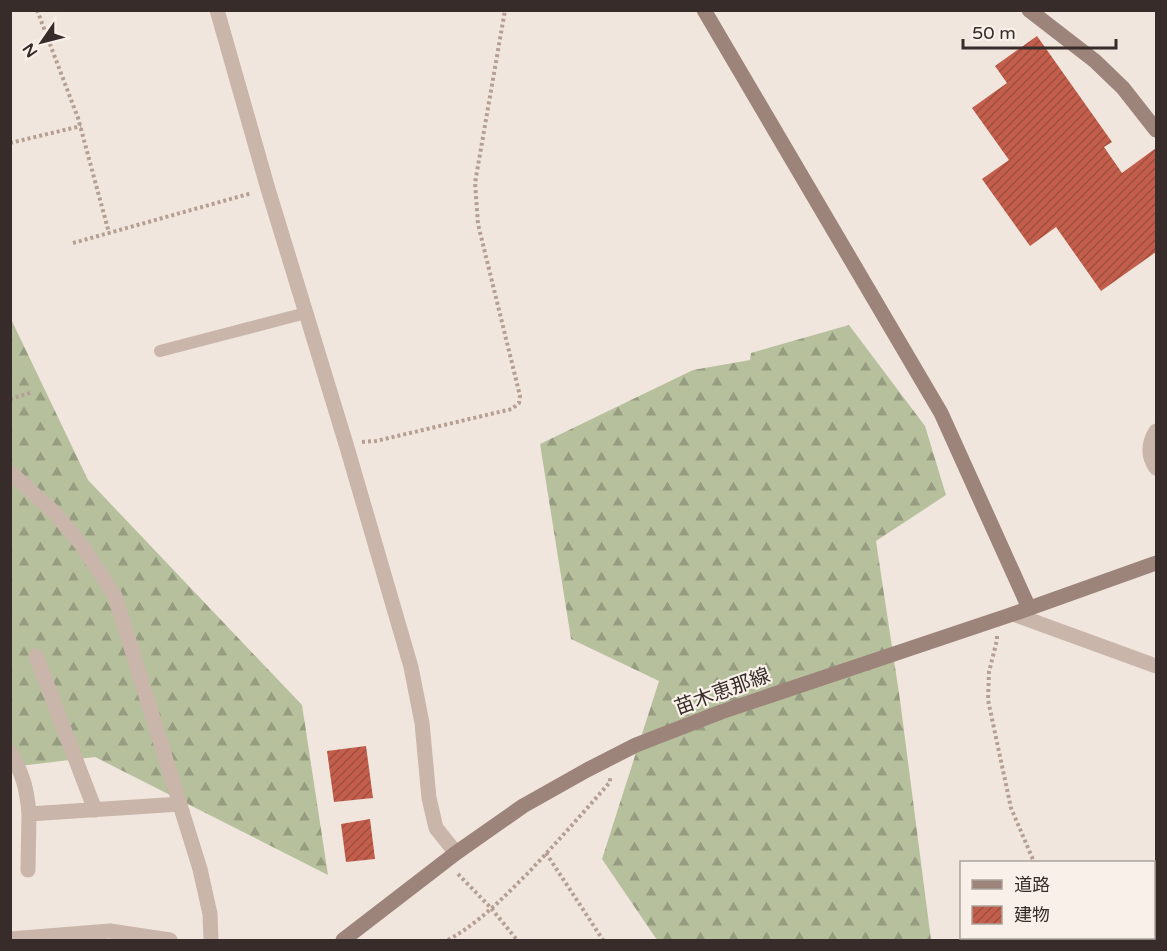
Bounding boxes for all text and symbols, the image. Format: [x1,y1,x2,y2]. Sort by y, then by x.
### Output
north arrow [12,12,72,72]
scale bar [963,12,1116,50]
text: 50 m [972,22,1016,44]
text: N [19,39,42,61]
street label: 苗木恵那線 [671,664,773,720]
legend [960,861,1155,939]
text: 道路 [1014,874,1050,896]
text: 建物 [1014,904,1050,926]

